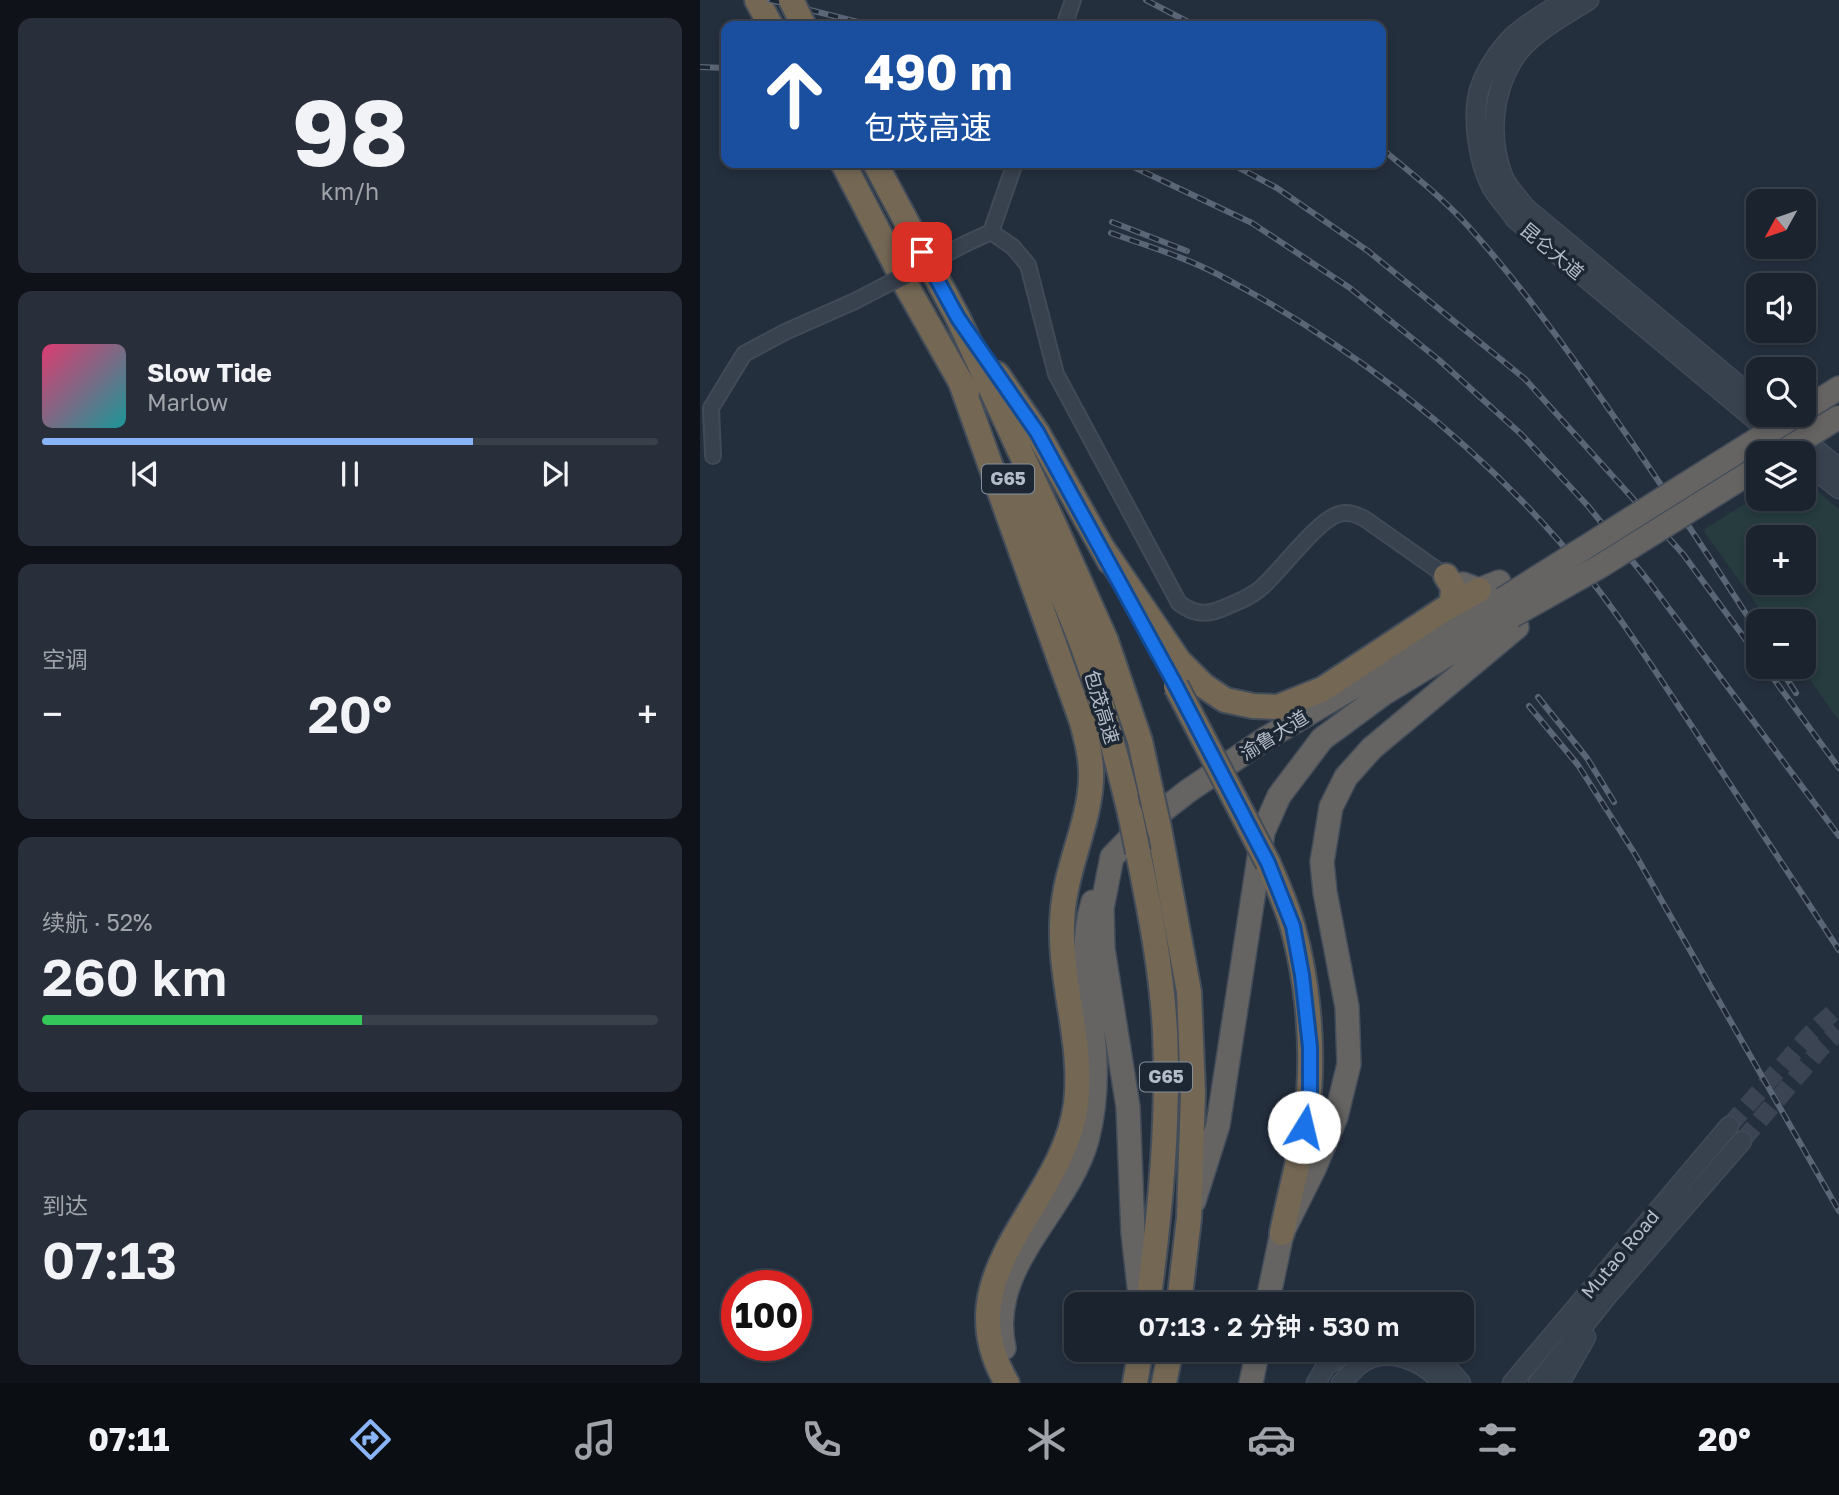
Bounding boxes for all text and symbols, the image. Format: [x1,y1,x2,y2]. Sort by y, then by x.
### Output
text: 490 m [864,42,1013,101]
icon: ahead [749,49,840,140]
text: 98 [292,77,408,186]
text: 包茂高速 [864,108,992,146]
text: km/h [321,177,379,205]
north arrow [1746,189,1816,259]
map controls [1746,189,1816,679]
street label: 昆仑大道 [1516,217,1589,284]
pin [892,222,952,282]
icon: arrive [903,233,941,271]
button: sound [1746,273,1816,343]
text: Slow Tide [147,357,272,388]
button: search [1746,357,1816,427]
text: Marlow [147,388,228,416]
button: layers [1746,441,1816,511]
icon: previous [126,455,164,493]
icon: pause [331,455,369,493]
icon: next [536,455,574,493]
road number: G65 [982,464,1034,494]
button: + [1746,525,1816,595]
button: − [1746,609,1816,679]
text: 空调 [42,645,88,673]
street label: 包茂高速 [1080,667,1125,747]
text: 20° [308,682,392,744]
text: − [42,691,63,736]
text: + [637,691,658,736]
street label: 渝鲁大道 [1235,705,1312,764]
text: 续航 · 52% [42,908,152,936]
text: 260 km [42,945,227,1007]
road number: G65 [1140,1062,1192,1092]
position arrow [1267,1090,1341,1164]
text: 到达 [42,1191,88,1219]
street label: Mutao Road [1576,1205,1663,1303]
text: 07:13 [42,1228,177,1290]
speed limit sign: 100 [721,1270,812,1361]
text: 07:13 · 2 分钟 · 530 m [1139,1311,1399,1342]
icon: directions [346,1415,395,1464]
icon: music [571,1415,620,1464]
icon: phone [797,1415,846,1464]
icon: climate [1022,1415,1071,1464]
icon: car [1247,1415,1296,1464]
icon: filters [1473,1415,1522,1464]
text: 07:11 [88,1420,170,1458]
text: 20° [1698,1420,1751,1458]

